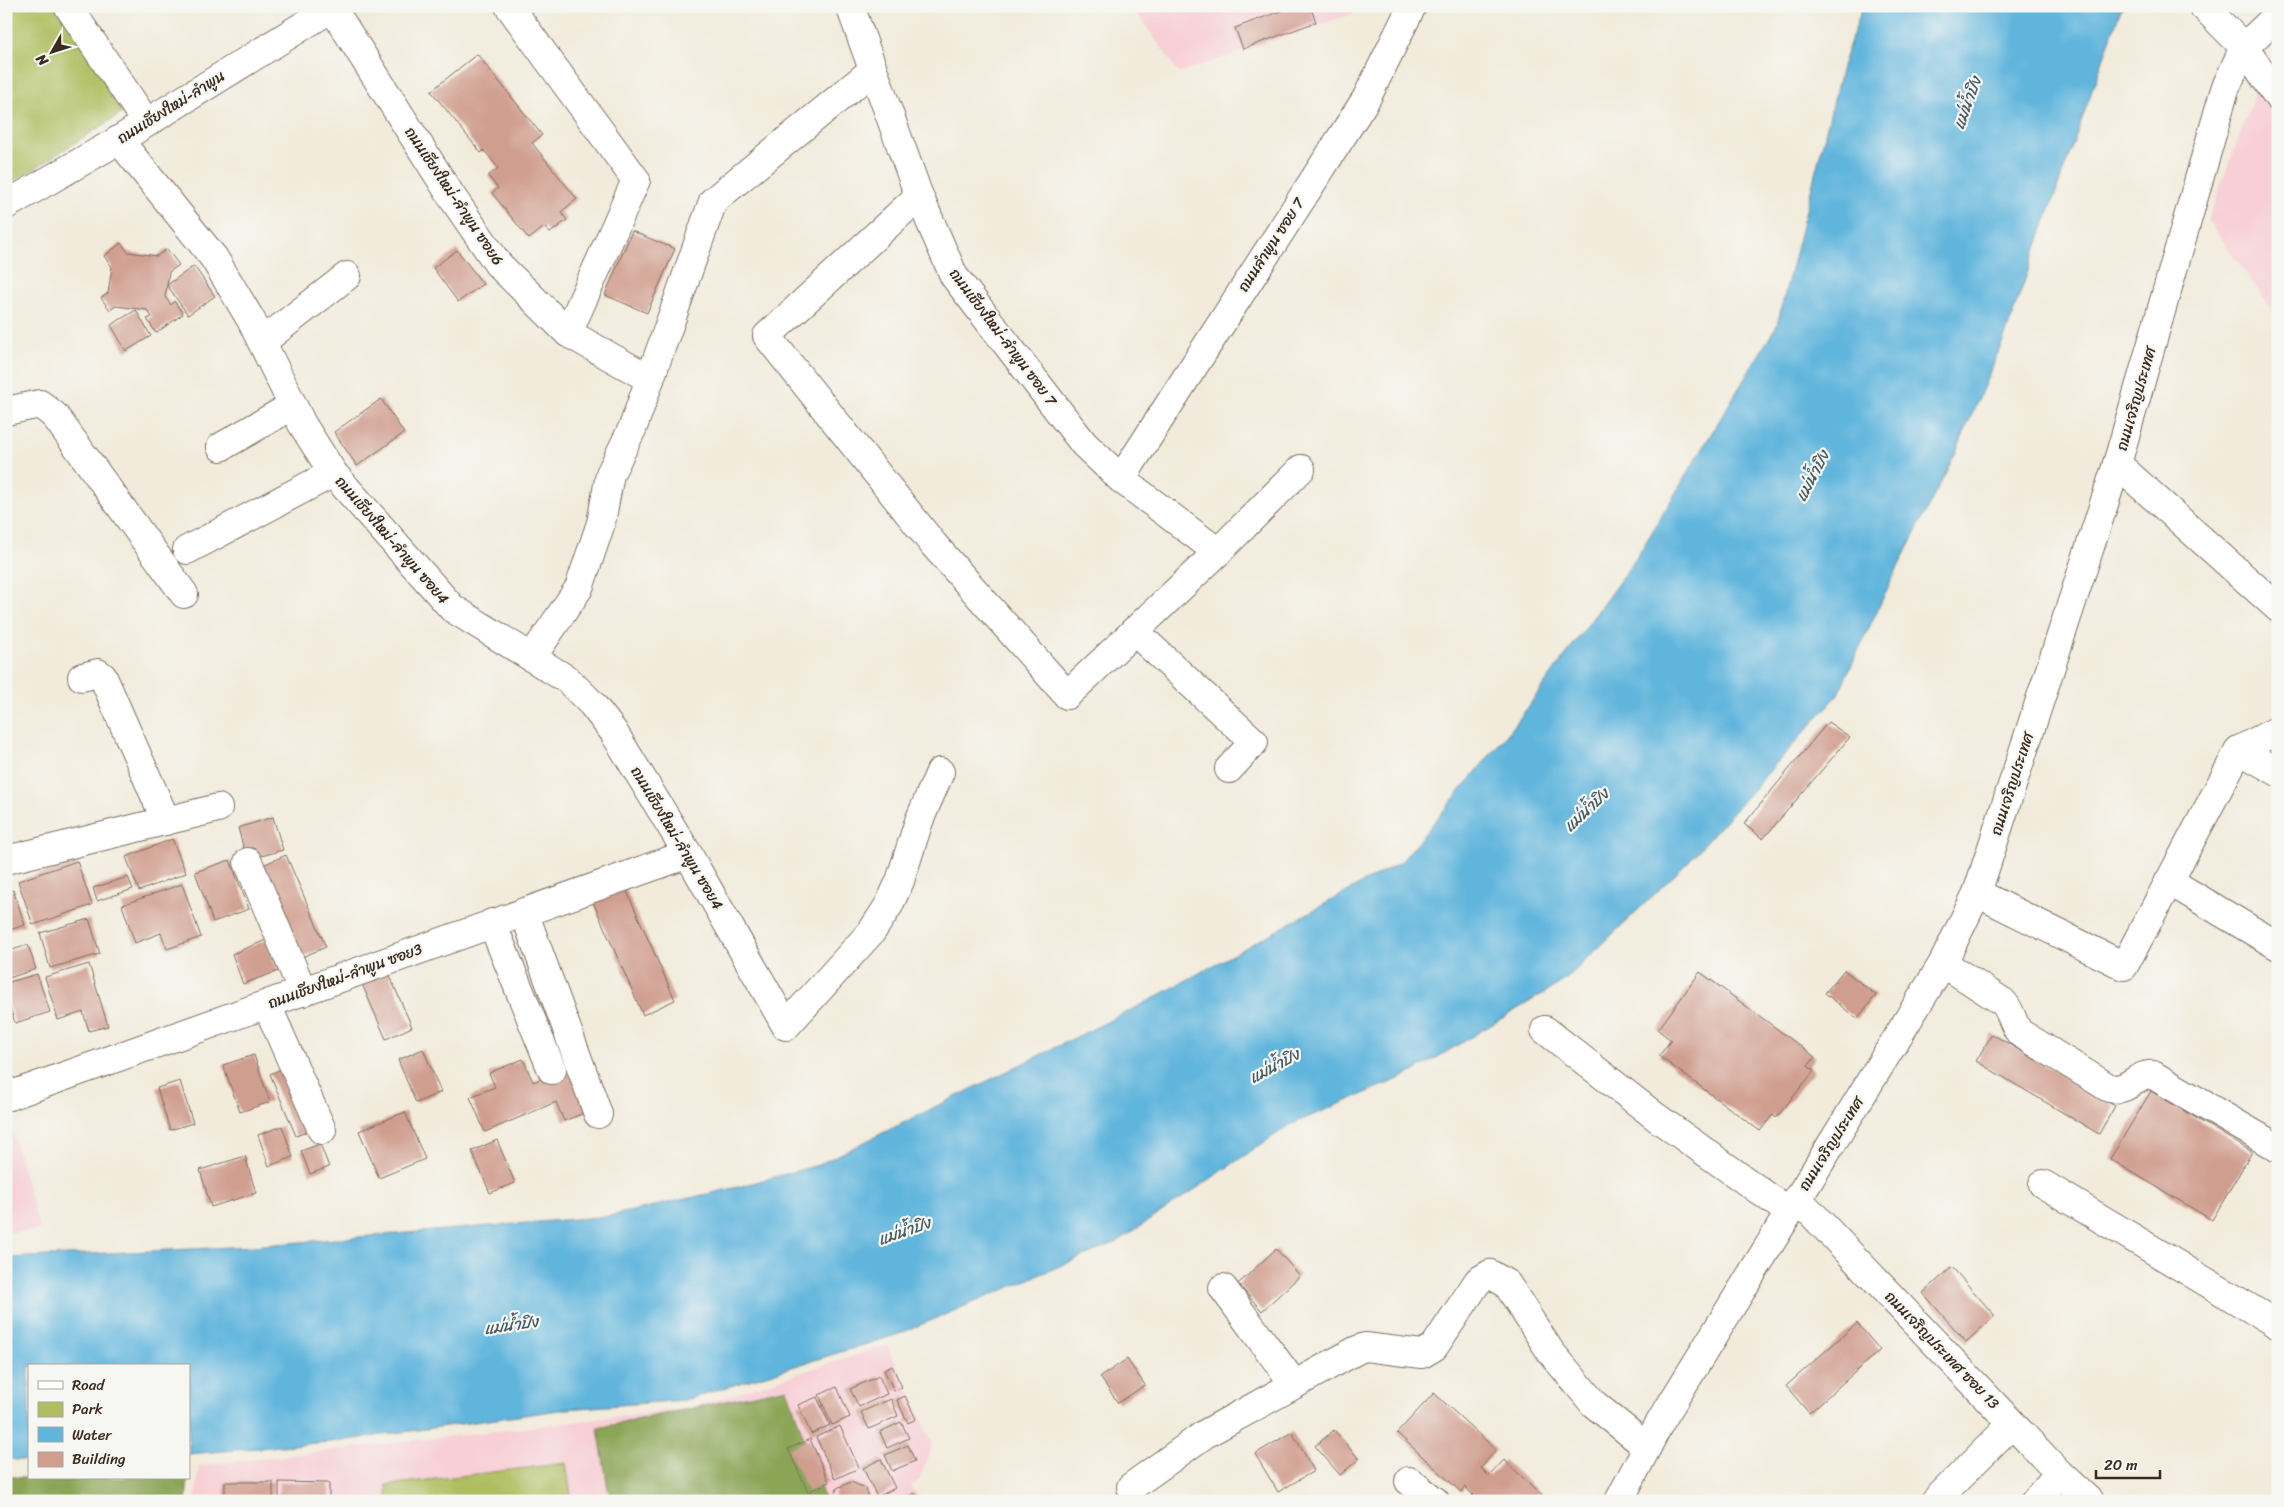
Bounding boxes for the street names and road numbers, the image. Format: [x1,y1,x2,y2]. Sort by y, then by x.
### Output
street label: ถนนเชียงใหม่-ลำพูน [112,63,230,151]
street label: ถนนเชียงใหม่-ลำพูน ซอย6 [398,121,510,271]
street label: ถนนลำพูน ซอย 7 [1231,191,1312,297]
street label: ถนนเชียงใหม่-ลำพูน ซอย 7 [942,262,1065,413]
street label: ถนนเจริญประเทศ [2109,342,2164,454]
street label: ถนนเชียงใหม่-ลำพูน ซอย4 [328,470,456,610]
street label: ถนนเจริญประเทศ [1983,727,2042,839]
street label: ถนนเชียงใหม่-ลำพูน ซอย4 [624,761,730,915]
street label: ถนนเชียงใหม่-ลำพูน ซอย3 [264,936,426,1016]
street label: ถนนเจริญประเทศ [1792,1090,1872,1196]
street label: ถนนเจริญประเทศ ซอย 13 [1878,1285,2006,1415]

